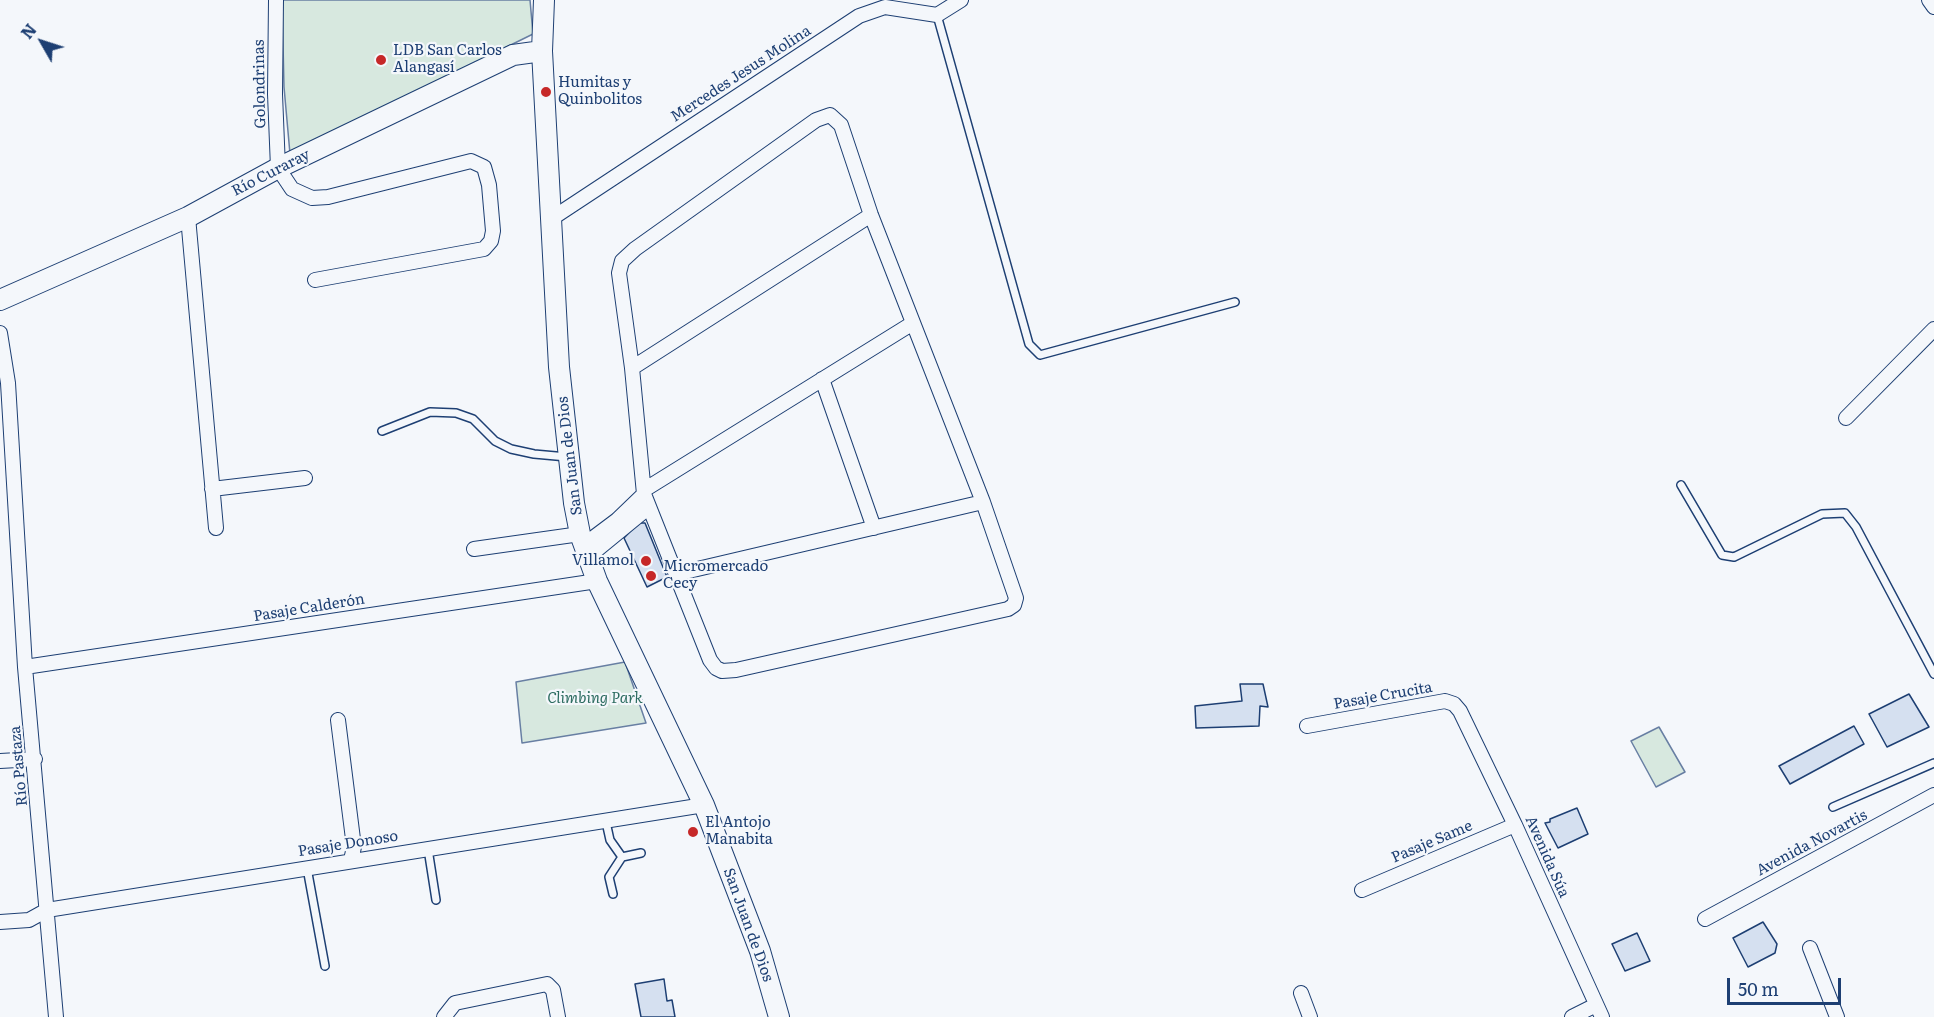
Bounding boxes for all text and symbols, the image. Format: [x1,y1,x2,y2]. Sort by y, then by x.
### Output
north arrow [12,12,72,72]
text: N [14,18,42,43]
street label: Mercedes Jesus Molina [668,22,814,126]
street label: Golondrinas [250,39,270,129]
place label: LDB San Carlos Alangasí [393,42,502,77]
marker: LDB San Carlos Alangasí [374,53,388,67]
place label: Humitas y Quinbolitos [558,74,642,109]
marker: Humitas y Quinbolitos [539,85,553,99]
street label: Río Curaray [229,146,313,200]
street label: San Juan de Dios [554,396,586,516]
place label: Villamol [572,552,634,570]
marker: Villamol [639,554,653,568]
place label: Micromercado Cecy [663,558,768,593]
marker: Micromercado Cecy [644,569,658,583]
street label: Pasaje Calderón [252,590,366,626]
street label: Pasaje Crucita [1332,678,1434,714]
park label: Climbing Park [547,690,643,708]
street label: Río Pastaza [7,725,31,807]
street label: Avenida Novartis [1754,806,1870,880]
street label: Avenida Súa [1521,813,1573,901]
place label: El Antojo Manabita [705,814,773,849]
street label: Pasaje Same [1389,817,1475,867]
marker: El Antojo Manabita [686,825,700,839]
street label: Pasaje Donoso [297,827,399,861]
street label: San Juan de Dios [719,866,777,984]
scale bar [1730,966,1844,1004]
text: 50 m [1738,975,1779,1002]

